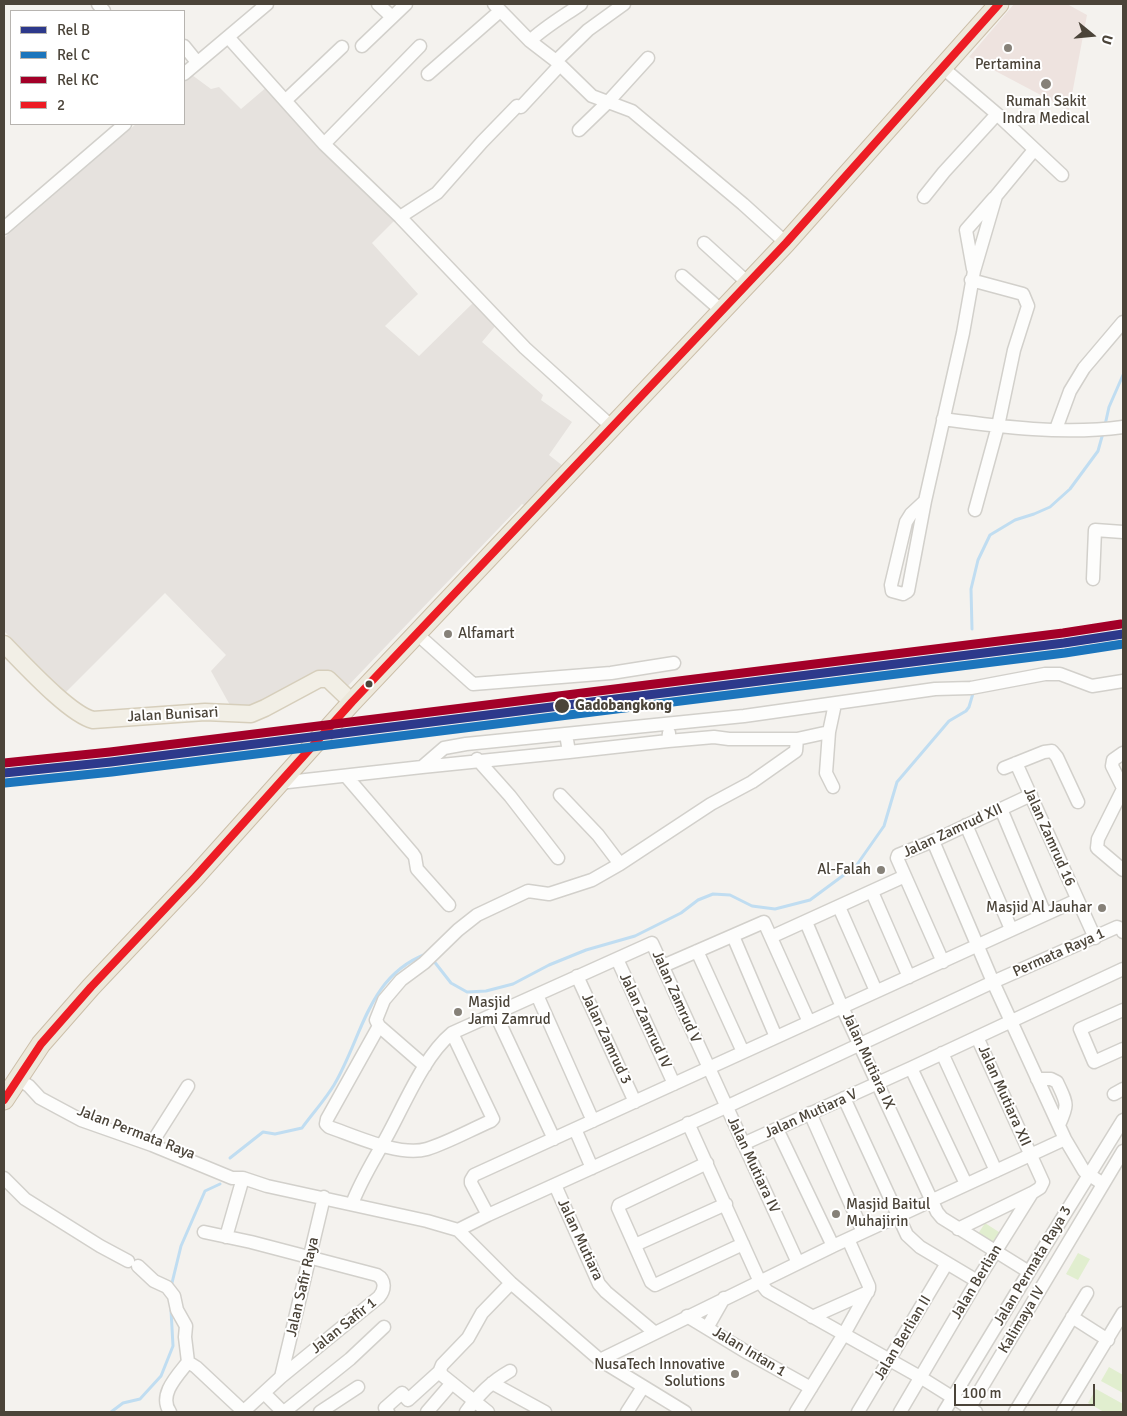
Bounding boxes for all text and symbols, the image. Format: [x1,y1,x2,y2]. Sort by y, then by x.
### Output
legend [10,10,185,125]
north arrow [1067,10,1117,60]
text: Rel B [57,21,90,39]
text: U [1097,33,1116,47]
marker: Pertamina [1002,42,1014,54]
text: Rel C [57,46,90,64]
place label: Pertamina [975,56,1041,74]
text: Rel KC [57,71,99,89]
marker: Rumah Sakit Indra Medical [1039,77,1053,91]
place label: Rumah Sakit Indra Medical [1002,93,1090,128]
text: 2 [57,96,65,114]
place label: Alfamart [458,625,515,643]
marker: Alfamart [442,628,454,640]
unlabelled marker [364,679,374,689]
marker: Gadobangkong [553,697,571,715]
place label: Gadobangkong [575,697,672,715]
street label: Jalan Bunisari [127,704,219,726]
street label: Jalan Zamrud 16 [1019,785,1079,889]
street label: Jalan Zamrud XII [900,800,1006,862]
place label: Al-Falah [817,861,871,879]
marker: Al-Falah [875,864,887,876]
place label: Masjid Al Jauhar [986,899,1092,917]
marker: Masjid Al Jauhar [1096,902,1108,914]
street label: Permata Raya 1 [1010,925,1108,981]
street label: Jalan Zamrud V [648,948,704,1046]
street label: Jalan Zamrud IV [615,970,675,1072]
street label: Jalan Zamrud 3 [577,991,635,1087]
place label: Masjid Jami Zamrud [468,994,551,1029]
marker: Masjid Jami Zamrud [452,1006,464,1018]
street label: Jalan Mutiara IX [838,1010,898,1112]
street label: Jalan Mutiara XII [974,1043,1034,1149]
street label: Jalan Mutiara V [762,1085,860,1143]
street label: Jalan Permata Raya [74,1102,198,1164]
street label: Jalan Mutiara IV [723,1114,783,1216]
street label: Jalan Mutiara [553,1196,607,1284]
place label: Masjid Baitul Muhajirin [846,1196,930,1231]
street label: Jalan Permata Raya 3 [990,1203,1076,1329]
marker: Masjid Baitul Muhajirin [830,1208,842,1220]
street label: Jalan Safir Raya [283,1235,323,1339]
street label: Jalan Berlian [948,1241,1006,1323]
street label: Kalimaya IV [995,1283,1049,1357]
street label: Jalan Berlian II [871,1292,935,1384]
street label: Jalan Safir 1 [308,1294,380,1358]
street label: Jalan Intan 1 [709,1323,789,1381]
place label: NusaTech Innovative Solutions [594,1356,725,1391]
marker: NusaTech Innovative Solutions [729,1368,741,1380]
scale bar [957,1374,1098,1406]
text: 100 m [962,1384,1002,1402]

